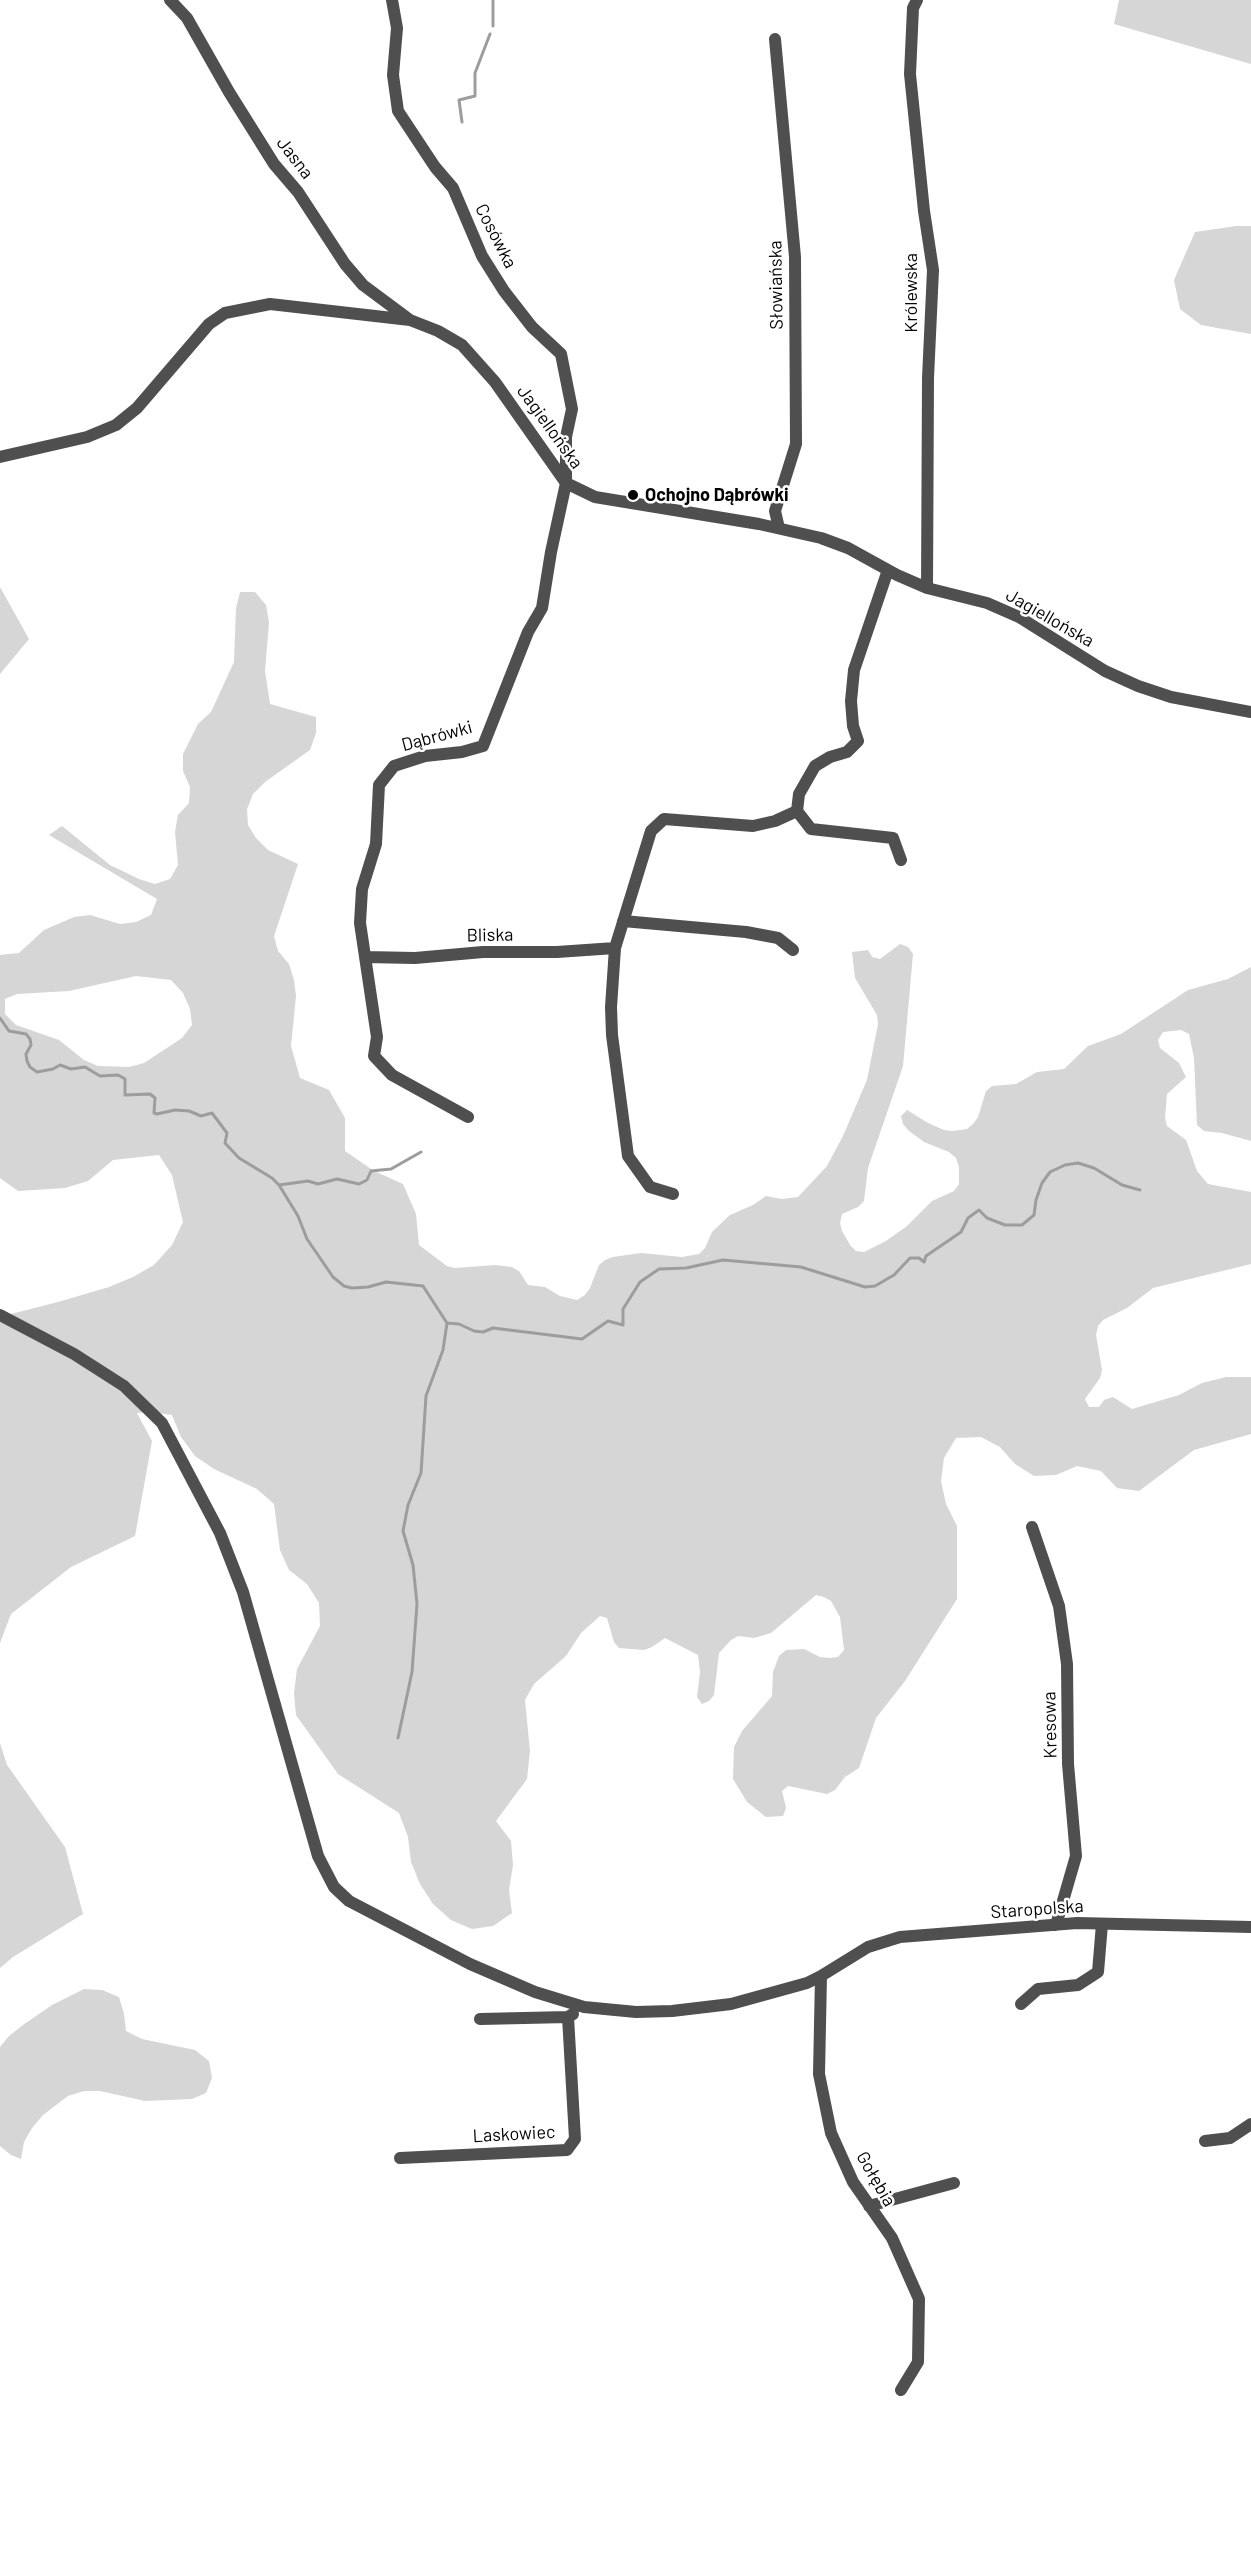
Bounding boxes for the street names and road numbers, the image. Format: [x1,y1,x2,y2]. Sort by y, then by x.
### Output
street label: Jasna [272,133,318,183]
street label: Cosówka [471,200,521,272]
street label: Słowiańska [764,240,788,330]
street label: Królewska [900,253,922,333]
street label: Jagiellońska [512,381,588,473]
street label: Jagiellońska [1002,584,1098,652]
street label: Dąbrówki [399,716,475,756]
street label: Bliska [466,924,514,946]
street label: Kresowa [1039,1691,1061,1759]
street label: Staropolska [990,1895,1084,1923]
street label: Laskowiec [472,2121,556,2147]
street label: Gołębia [852,2148,900,2210]

